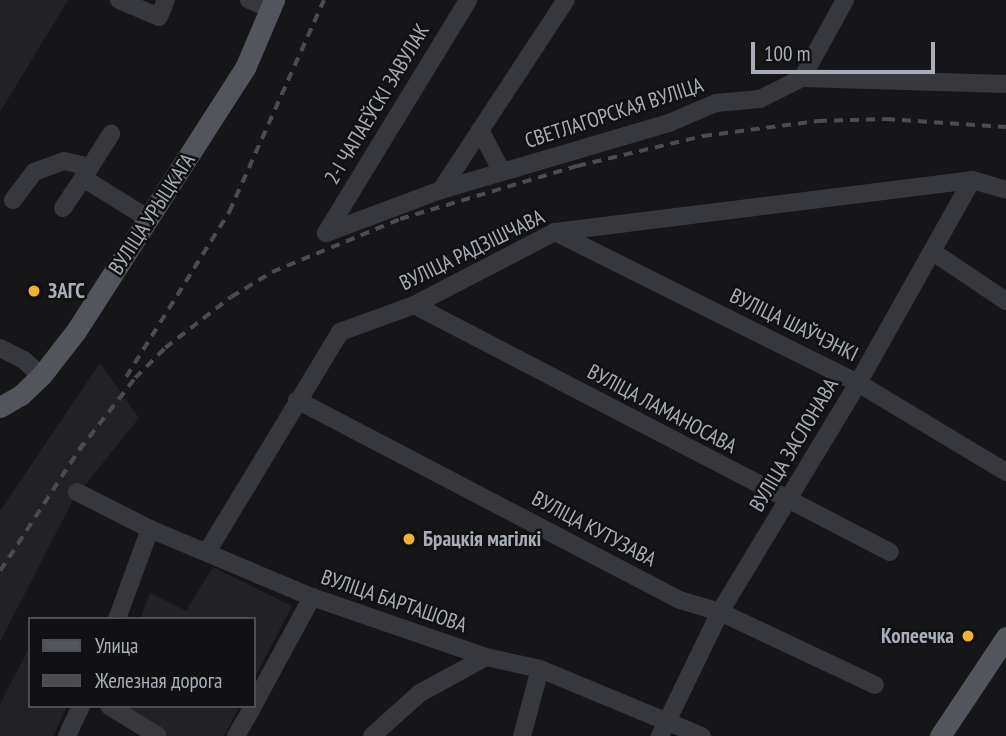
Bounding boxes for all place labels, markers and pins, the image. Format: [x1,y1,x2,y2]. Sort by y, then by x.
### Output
place label: ЗАГС [48,278,85,304]
marker: ЗАГС [26,283,42,299]
place label: Брацкія магілкі [423,526,541,552]
marker: Брацкія магілкі [401,531,417,547]
place label: Копеечка [881,623,954,649]
marker: Копеечка [960,628,976,644]

